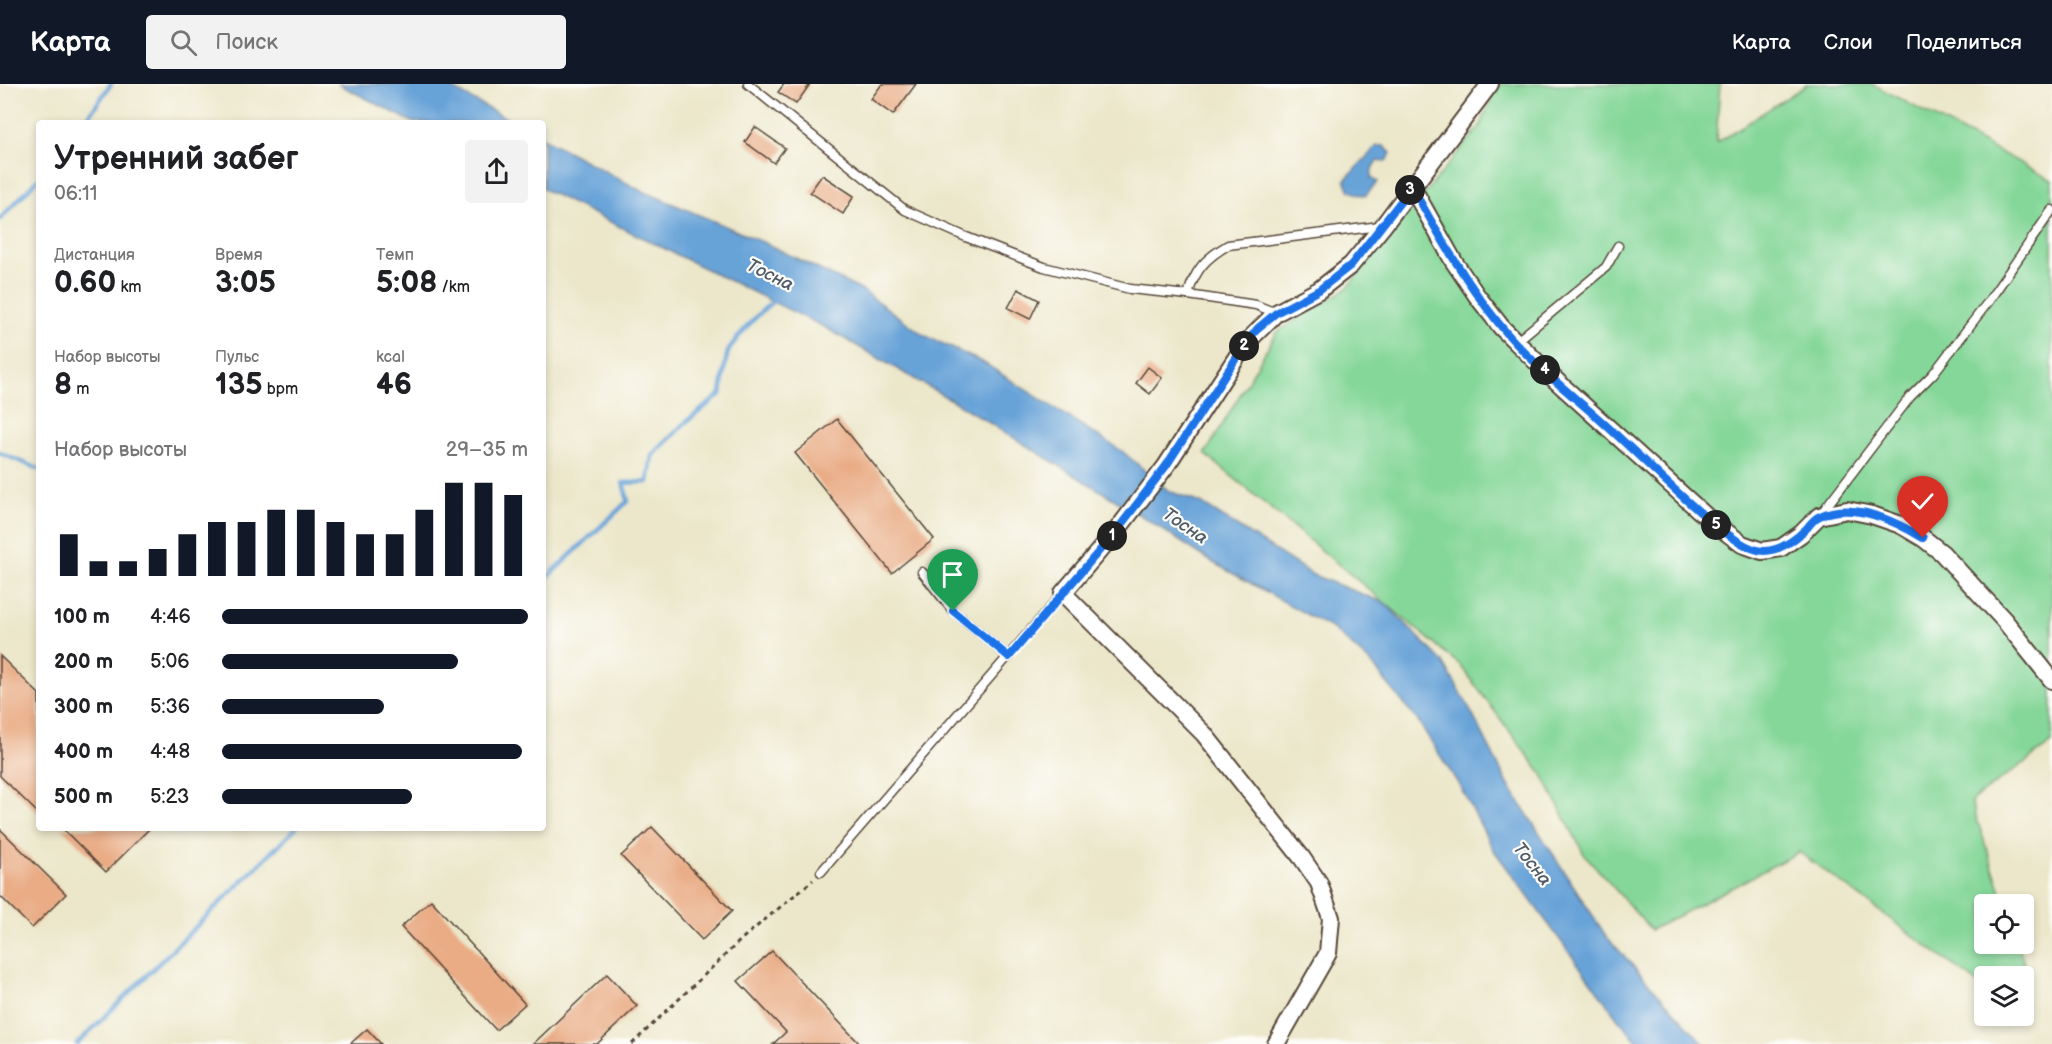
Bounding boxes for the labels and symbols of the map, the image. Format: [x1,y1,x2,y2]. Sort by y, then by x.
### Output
pin: 3 [1395,175,1425,205]
water label: Тосна [743,255,797,295]
pin: 2 [1229,331,1259,361]
pin: 4 [1530,355,1560,385]
pin [1897,476,1948,538]
water label: Тосна [1159,503,1211,549]
pin: 5 [1701,510,1731,540]
pin: 1 [1097,521,1127,551]
pin [927,549,978,611]
water label: Тосна [1508,838,1556,890]

